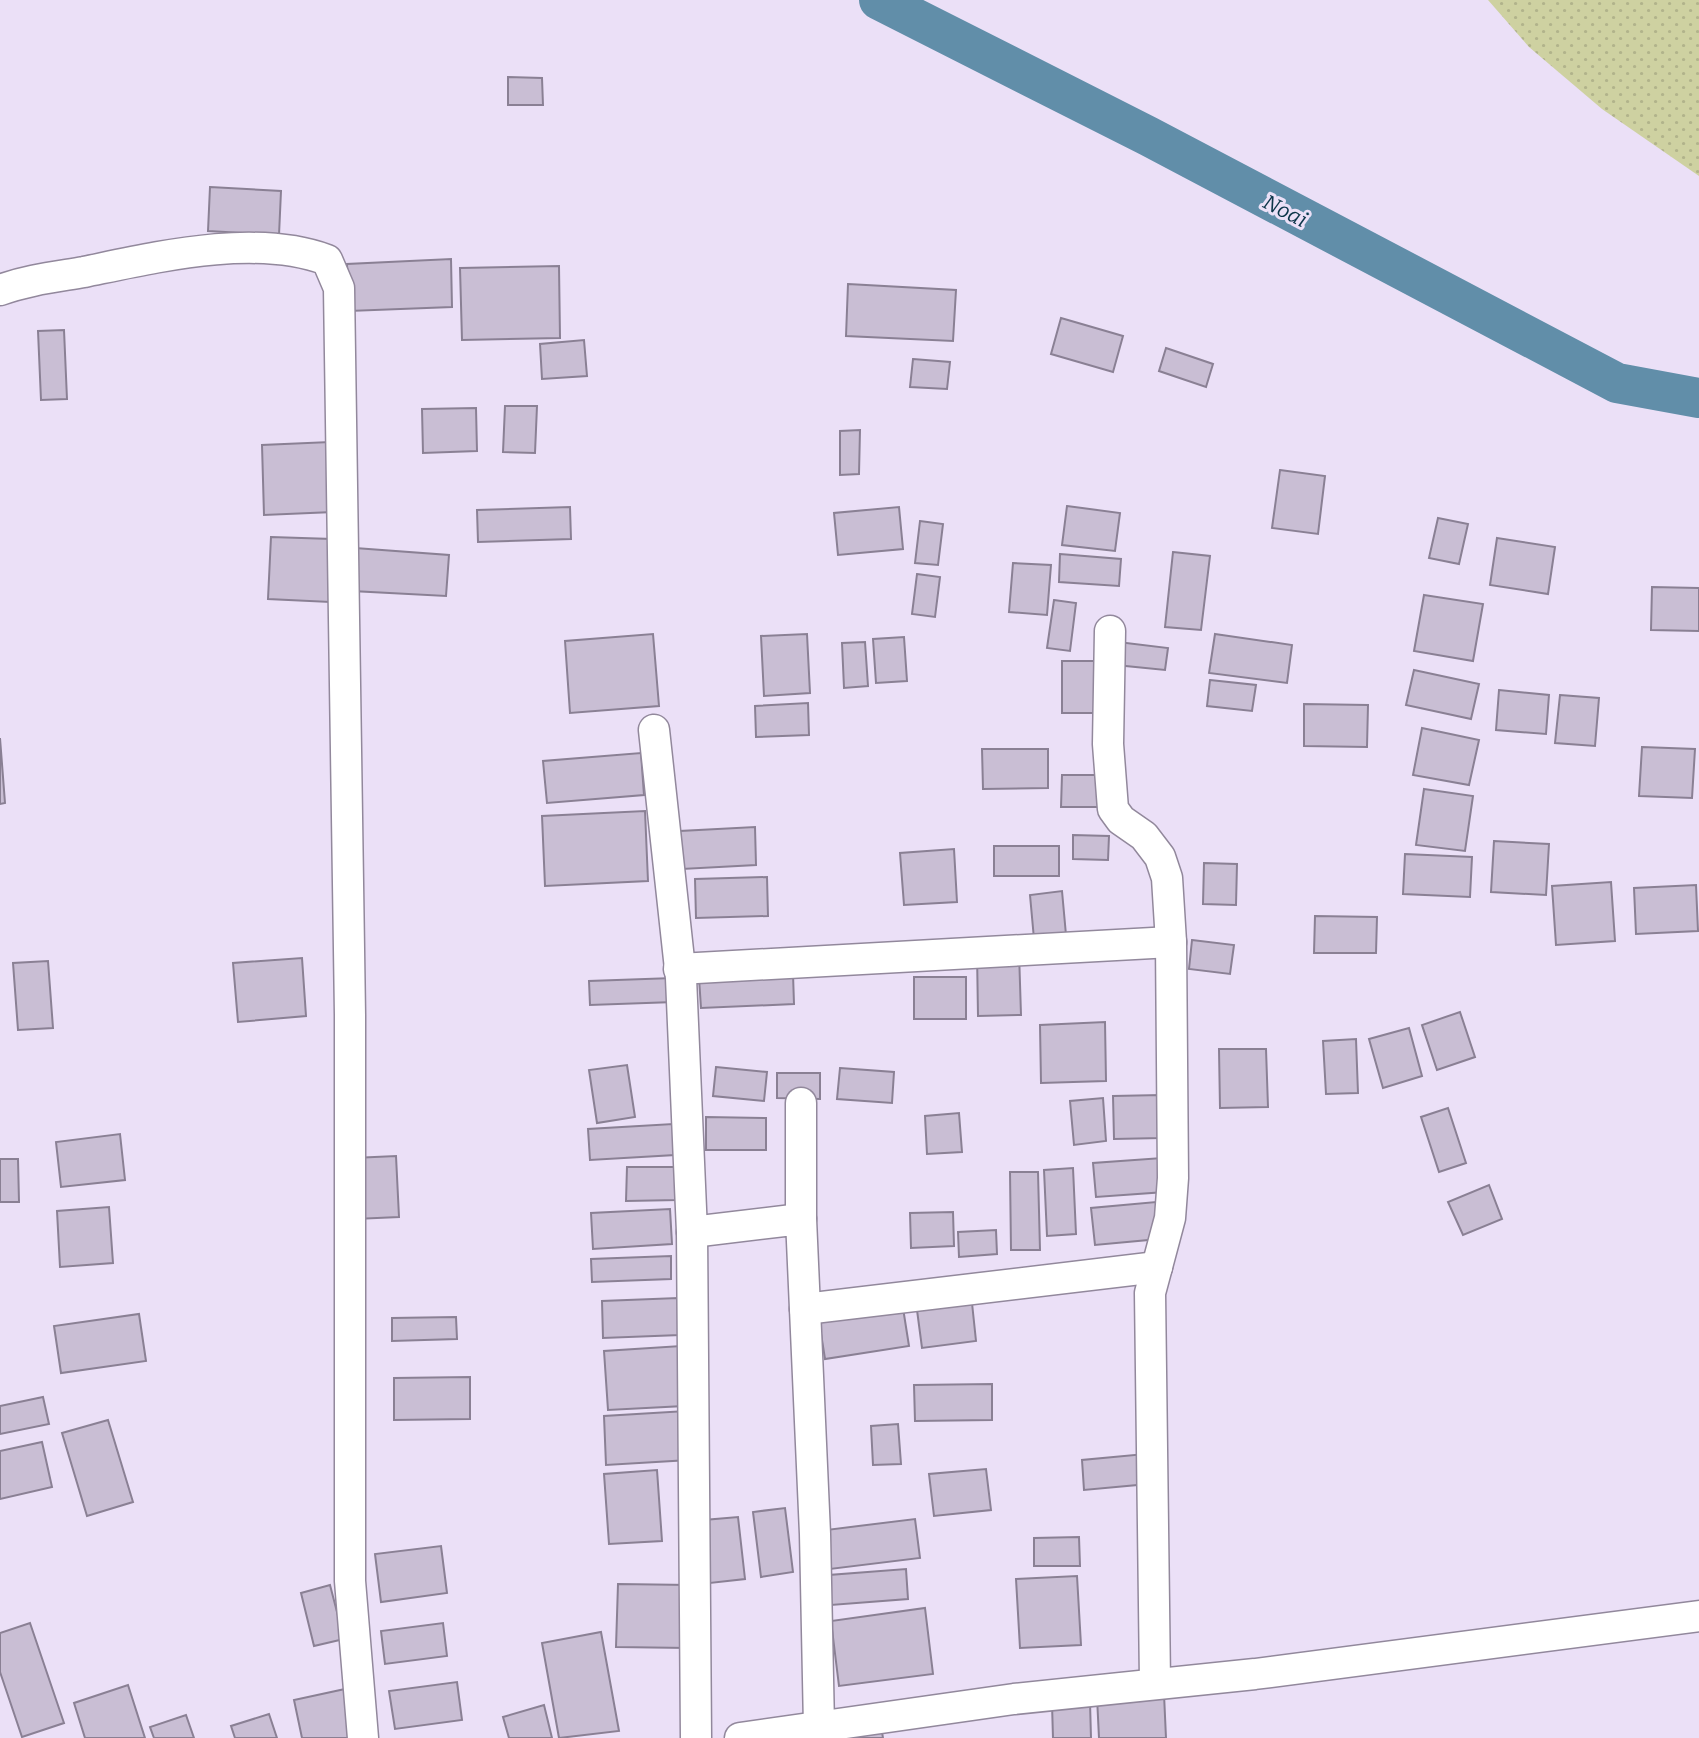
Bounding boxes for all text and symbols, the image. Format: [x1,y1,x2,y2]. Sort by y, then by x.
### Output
water label: Noai [1259,189,1311,233]

